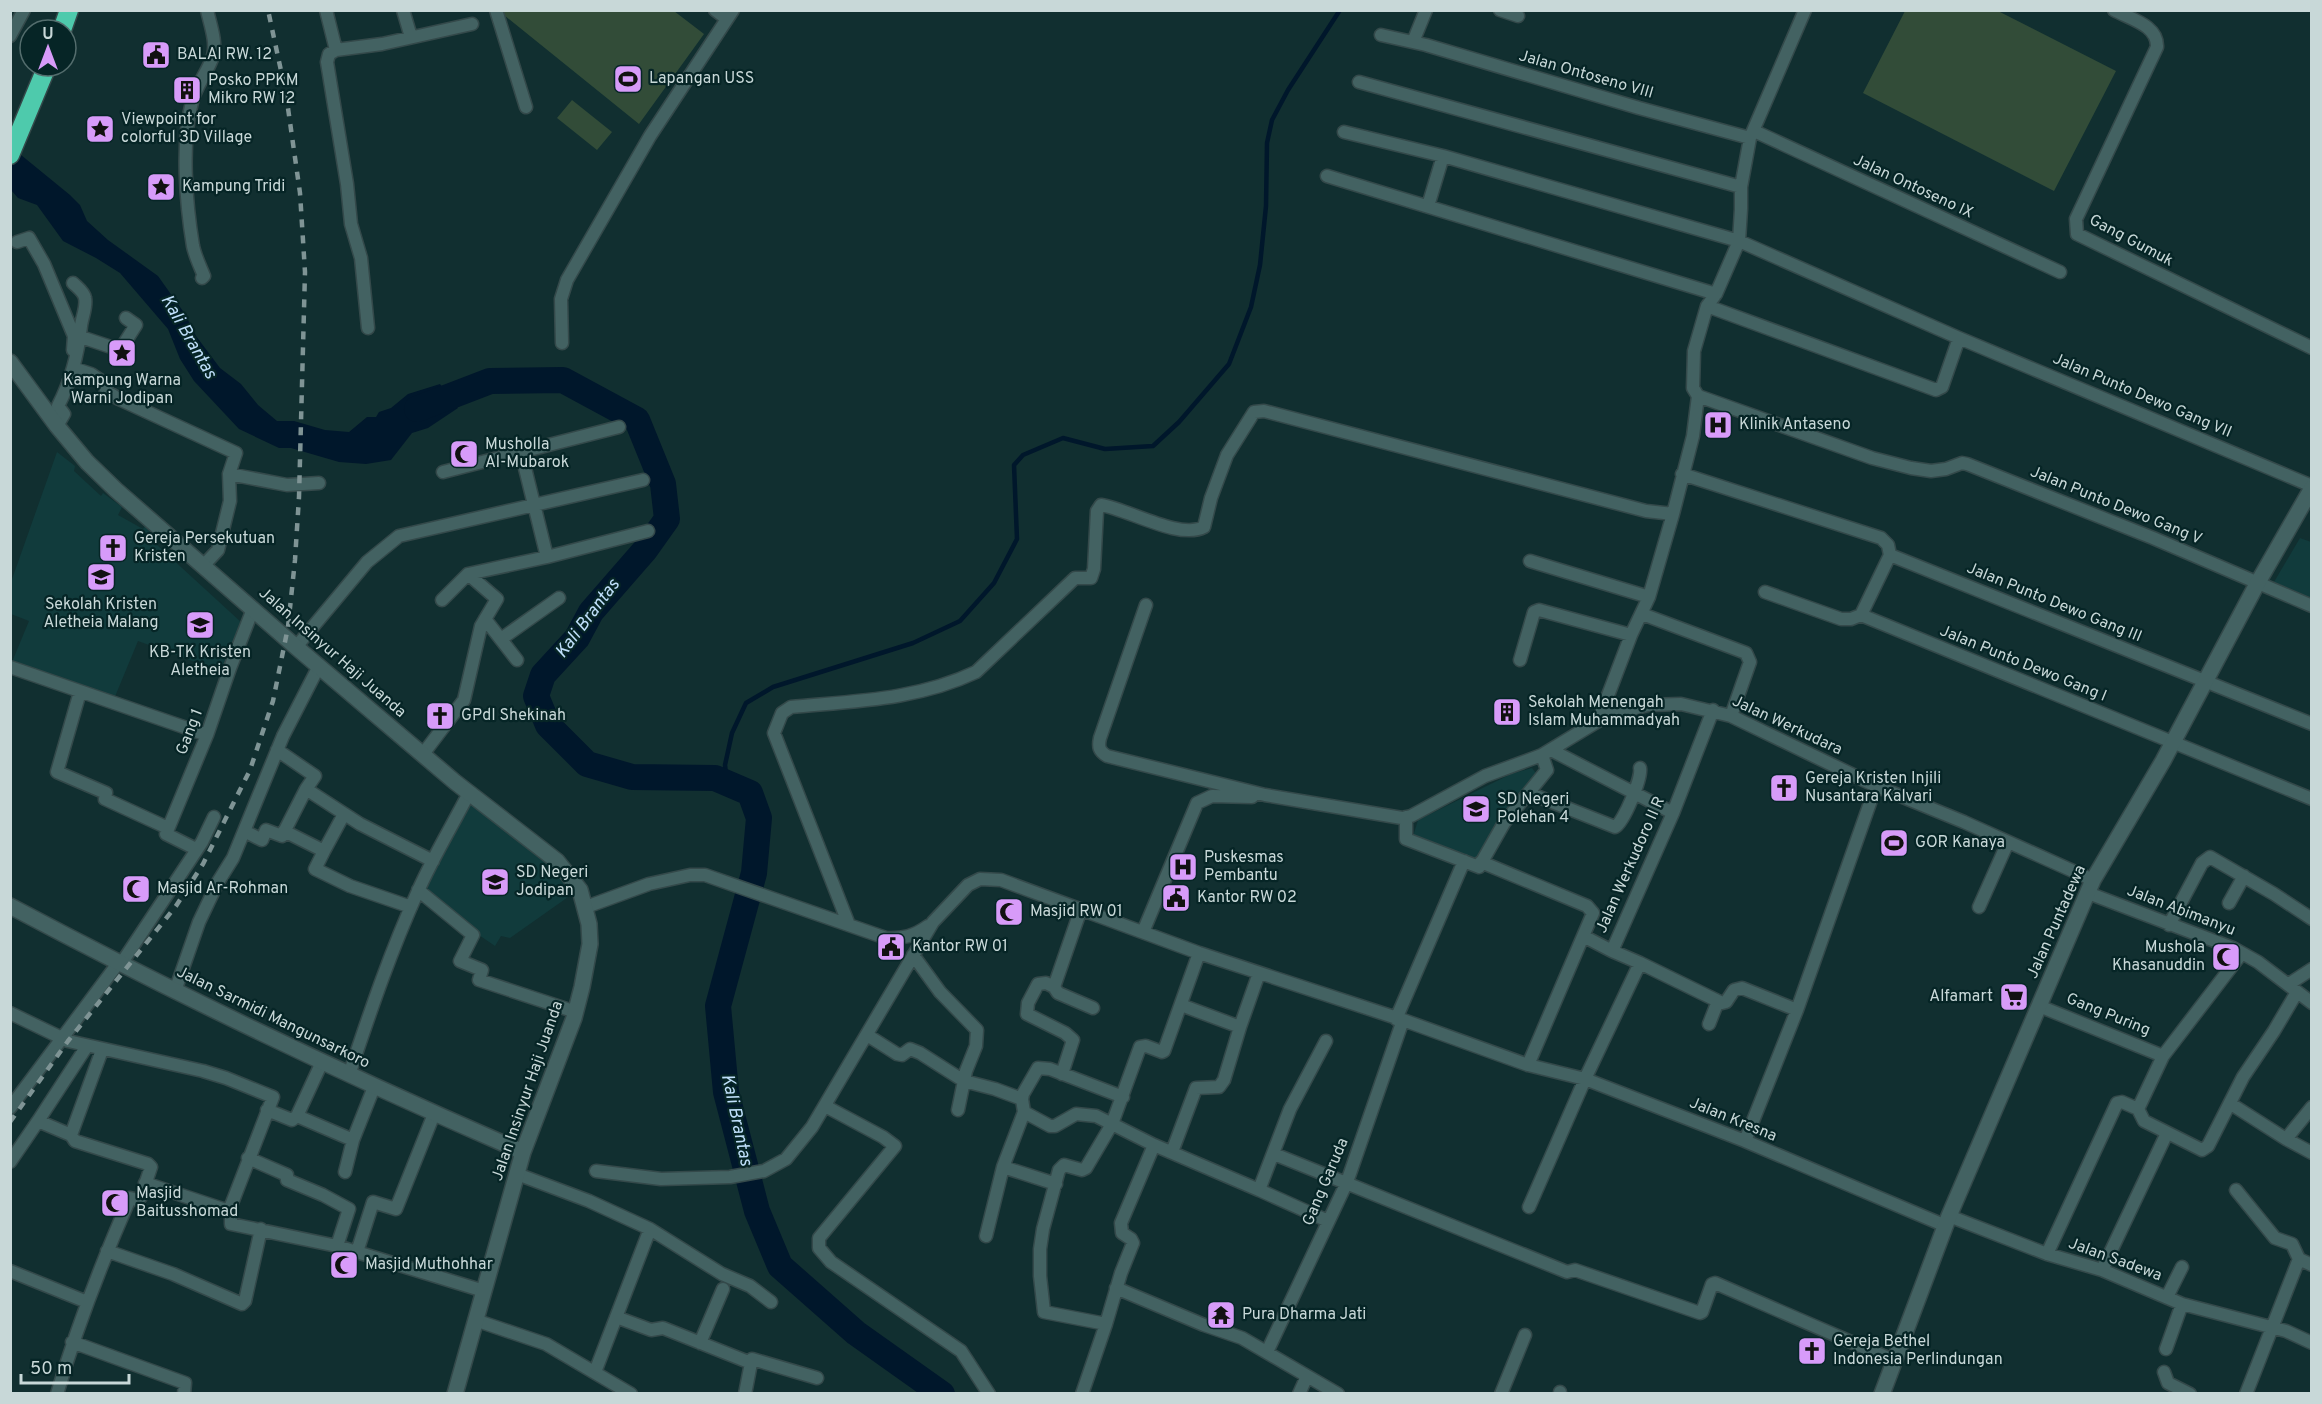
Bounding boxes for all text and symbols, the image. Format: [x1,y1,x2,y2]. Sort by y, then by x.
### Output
north arrow [18,18,78,78]
text: U [42,25,54,45]
public building icon: BALAI RW. 12 [140,39,172,71]
place label: BALAI RW. 12 [177,45,272,65]
street label: Jalan Ontoseno VIII [1516,46,1656,104]
sports icon: Lapangan USS [612,63,644,95]
place label: Lapangan USS [649,69,754,89]
place label: Posko PPKM Mikro RW 12 [208,71,299,109]
building icon: Posko PPKM Mikro RW 12 [171,74,203,106]
place label: Viewpoint for colorful 3D Village [121,110,252,148]
place icon: Viewpoint for colorful 3D Village [84,113,116,145]
street label: Jalan Ontoseno IX [1850,150,1976,224]
place icon: Kampung Tridi [145,171,177,203]
place label: Kampung Tridi [182,177,285,197]
street label: Gang Gumuk [2085,210,2177,272]
water label: Kali Brantas [155,291,222,384]
place icon: Kampung Warna Warni Jodipan [106,337,138,369]
street label: Jalan Punto Dewo Gang VII [2049,349,2235,443]
place label: Kampung Warna Warni Jodipan [63,371,181,409]
hospital icon: Klinik Antaseno [1702,409,1734,441]
place label: Klinik Antaseno [1739,415,1851,435]
place label: Musholla Al-Mubarok [485,435,569,473]
mosque icon: Musholla Al-Mubarok [448,438,480,470]
street label: Jalan Punto Dewo Gang V [2027,462,2205,550]
place label: Gereja Persekutuan Kristen [134,529,275,567]
church icon: Gereja Persekutuan Kristen [97,532,129,564]
street label: Jalan Punto Dewo Gang III [1963,559,2145,647]
school or university icon: Sekolah Kristen Aletheia Malang [85,561,117,593]
water label: Kali Brantas [551,574,626,663]
street label: Jalan Insinyur Haji Juanda [254,583,410,723]
place label: Sekolah Kristen Aletheia Malang [43,595,159,633]
school or university icon: KB-TK Kristen Aletheia [184,609,216,641]
street label: Jalan Punto Dewo Gang I [1937,621,2109,707]
place label: KB-TK Kristen Aletheia [149,643,251,681]
street label: Jalan Werkudara [1729,692,1845,760]
place label: Sekolah Menengah Islam Muhammadyah [1528,693,1680,731]
building icon: Sekolah Menengah Islam Muhammadyah [1491,696,1523,728]
church icon: GPdI Shekinah [424,700,456,732]
street label: Gang 1 [172,706,208,758]
place label: GPdI Shekinah [461,706,566,726]
place label: Gereja Kristen Injili Nusantara Kalvari [1805,769,1941,807]
church icon: Gereja Kristen Injili Nusantara Kalvari [1768,772,1800,804]
place label: SD Negeri Polehan 4 [1497,790,1569,828]
school or university icon: SD Negeri Polehan 4 [1460,793,1492,825]
street label: Jalan Werkudoro II R [1592,794,1670,936]
sports icon: GOR Kanaya [1878,827,1910,859]
place label: GOR Kanaya [1915,833,2005,853]
place label: Puskesmas Pembantu [1204,848,1284,886]
hospital icon: Puskesmas Pembantu [1167,851,1199,883]
street label: Jalan Puntadewa [2023,862,2091,982]
place label: SD Negeri Jodipan [516,863,588,901]
school or university icon: SD Negeri Jodipan [479,866,511,898]
mosque icon: Masjid Ar-Rohman [120,873,152,905]
place label: Masjid Ar-Rohman [157,879,288,899]
street label: Jalan Abimanyu [2124,881,2238,941]
public building icon: Kantor RW 02 [1160,882,1192,914]
place label: Kantor RW 02 [1197,888,1297,908]
mosque icon: Masjid RW 01 [993,896,1025,928]
place label: Masjid RW 01 [1030,902,1123,922]
public building icon: Kantor RW 01 [875,931,907,963]
place label: Kantor RW 01 [912,937,1008,957]
place label: Mushola Khasanuddin [2112,938,2205,976]
mosque icon: Mushola Khasanuddin [2210,941,2242,973]
street label: Jalan Sarmidi Mangunsarkoro [173,962,373,1074]
supermarket icon: Alfamart [1998,981,2030,1013]
place label: Alfamart [1929,987,1993,1007]
street label: Gang Puring [2063,989,2153,1041]
street label: Jalan Insinyur Haji Juanda [488,998,568,1184]
water label: Kali Brantas [715,1072,757,1169]
street label: Jalan Kresna [1686,1093,1780,1147]
street label: Gang Garuda [1298,1135,1354,1229]
place label: Masjid Baitusshomad [136,1184,238,1222]
mosque icon: Masjid Baitusshomad [99,1187,131,1219]
street label: Jalan Sadewa [2065,1234,2165,1286]
mosque icon: Masjid Muthohhar [328,1249,360,1281]
place label: Masjid Muthohhar [365,1255,493,1275]
temple icon: Pura Dharma Jati [1205,1299,1237,1331]
place label: Pura Dharma Jati [1242,1305,1366,1325]
place label: Gereja Bethel Indonesia Perlindungan [1833,1332,2003,1370]
church icon: Gereja Bethel Indonesia Perlindungan [1796,1335,1828,1367]
scale bar [21,1347,129,1385]
text: 50 m [30,1358,72,1381]

